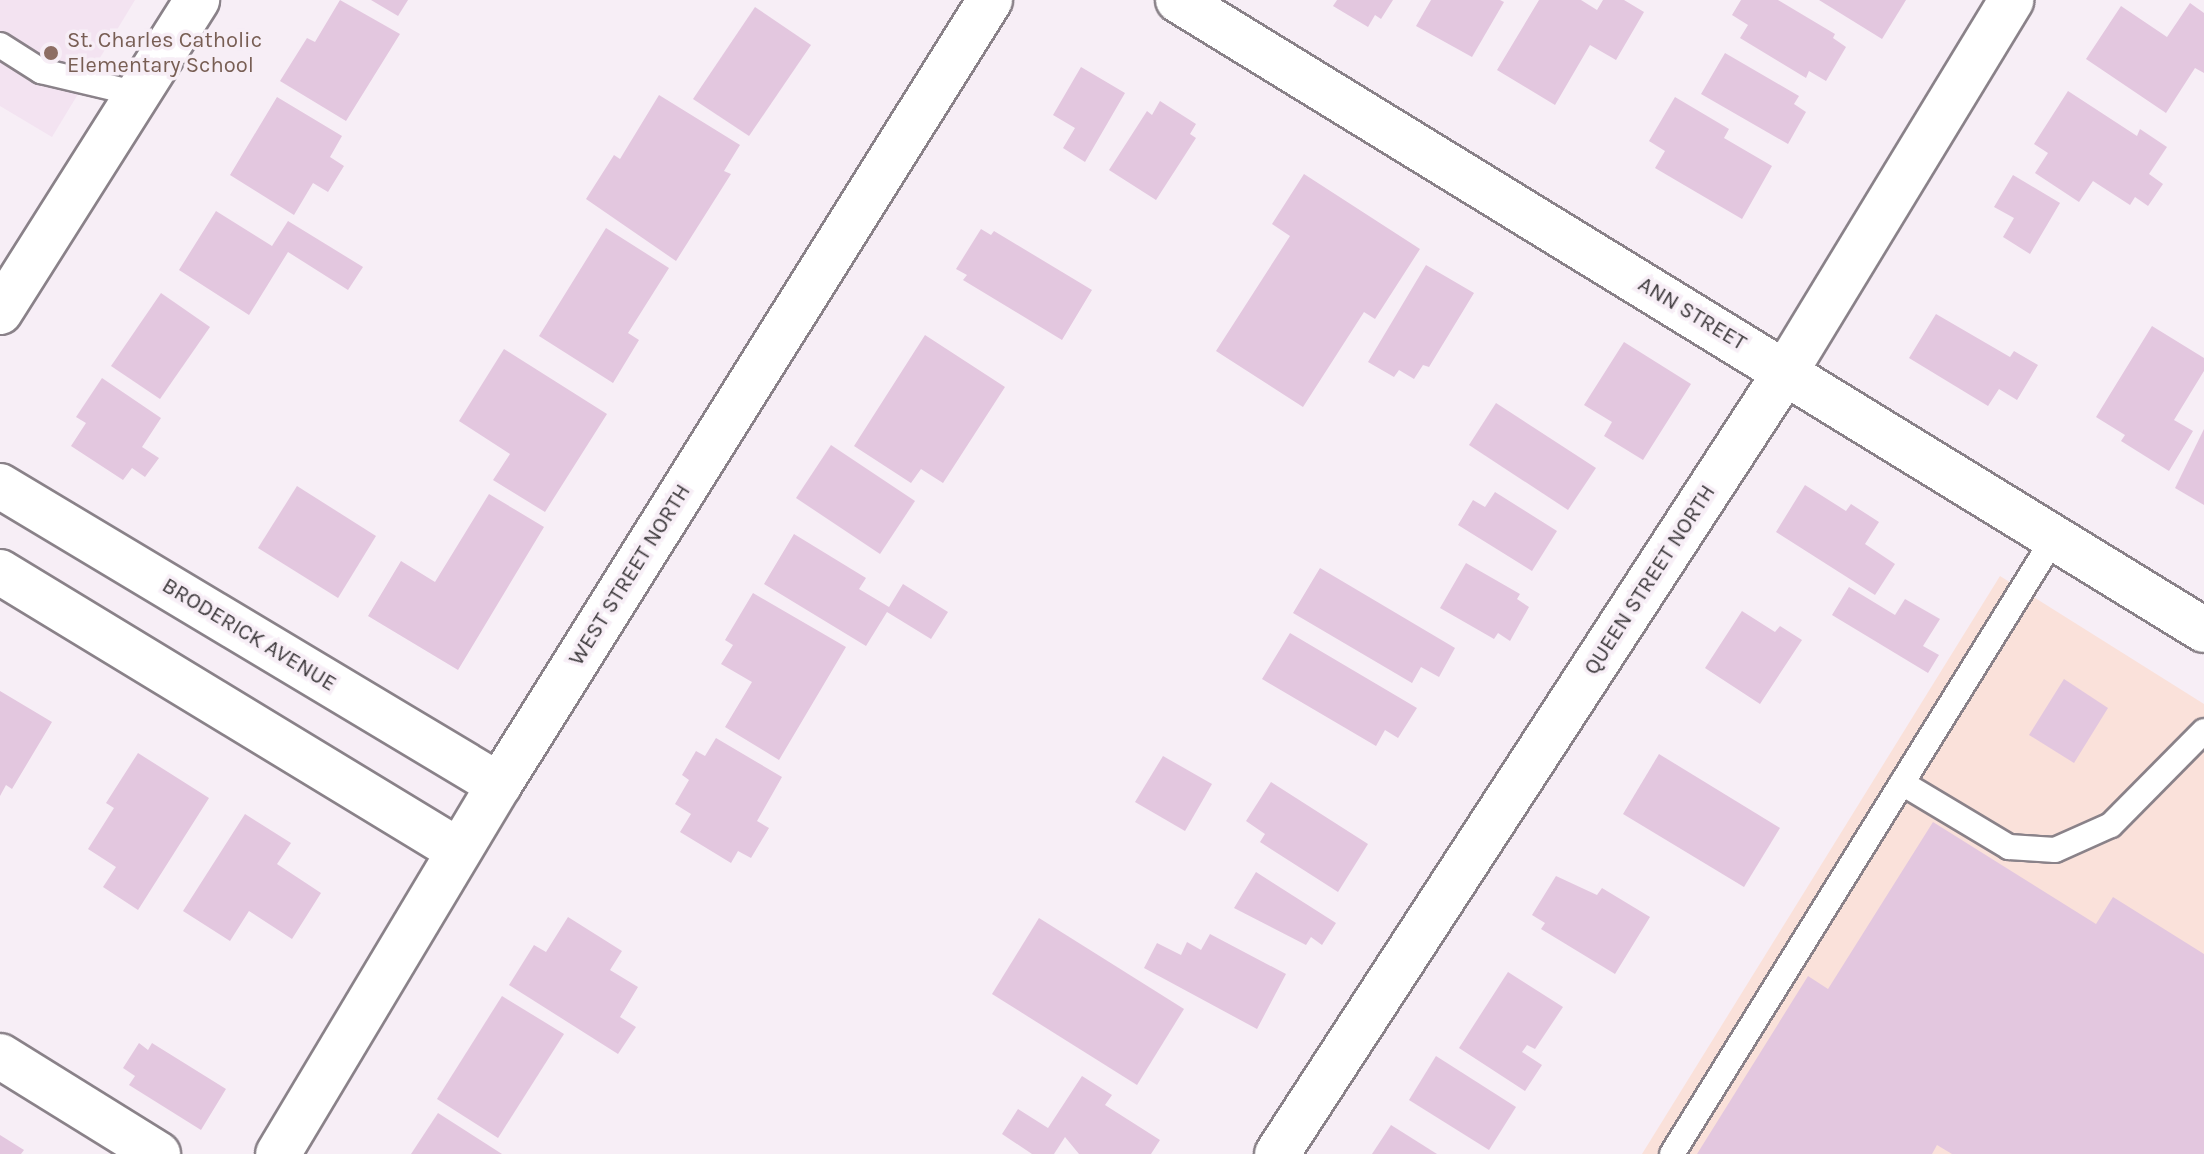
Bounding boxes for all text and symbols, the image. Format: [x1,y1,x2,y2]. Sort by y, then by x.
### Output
place label: St. Charles Catholic Elementary School [67,27,262,78]
marker: St. Charles Catholic Elementary School [42,44,60,62]
street label: ANN STREET [1633,271,1751,357]
street label: WEST STREET NORTH [563,479,697,671]
street label: QUEEN STREET NORTH [1579,480,1721,680]
street label: BRODERICK AVENUE [157,573,341,697]

